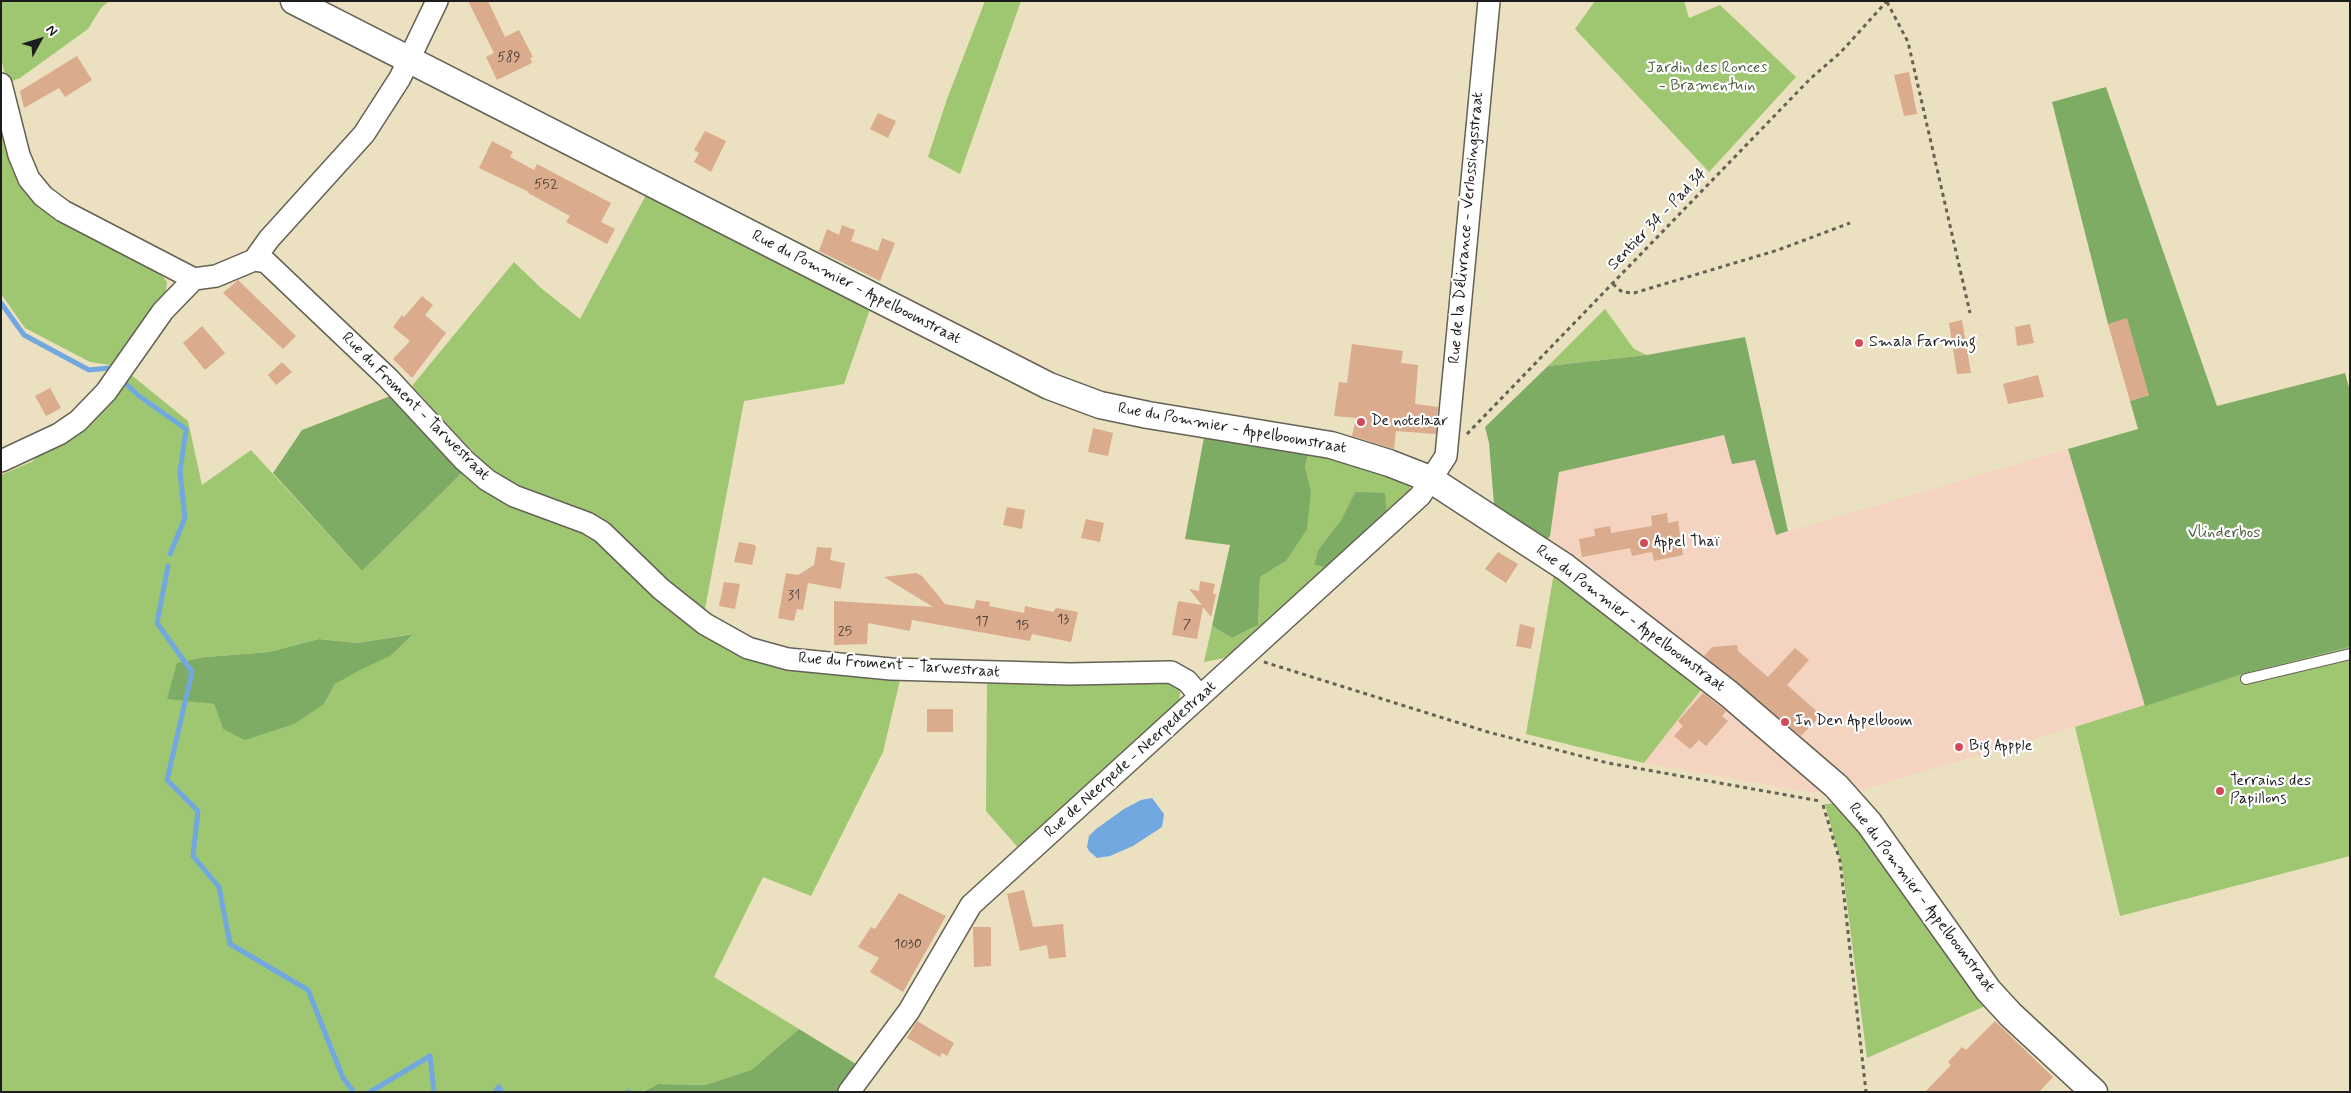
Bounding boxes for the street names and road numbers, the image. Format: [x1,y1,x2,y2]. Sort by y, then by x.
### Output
street label: Rue de la Délivrance - Verlossingsstraat [1446,91,1488,365]
street label: Sentier 34 - Pad 34 [1604,165,1712,275]
street label: Rue du Pommier - Appelboomstraat [748,227,964,349]
street label: Rue du Froment - Tarwestraat [337,329,493,485]
street label: Rue du Pommier - Appelboomstraat [1116,399,1348,459]
street label: Rue du Pommier - Appelboomstraat [1532,541,1728,697]
street label: Rue du Froment - Tarwestraat [798,649,1000,683]
street label: Rue de Neerpede - Neerpedestraat [1041,678,1221,842]
street label: Rue du Pommier - Appelboomstraat [1843,800,1999,996]

